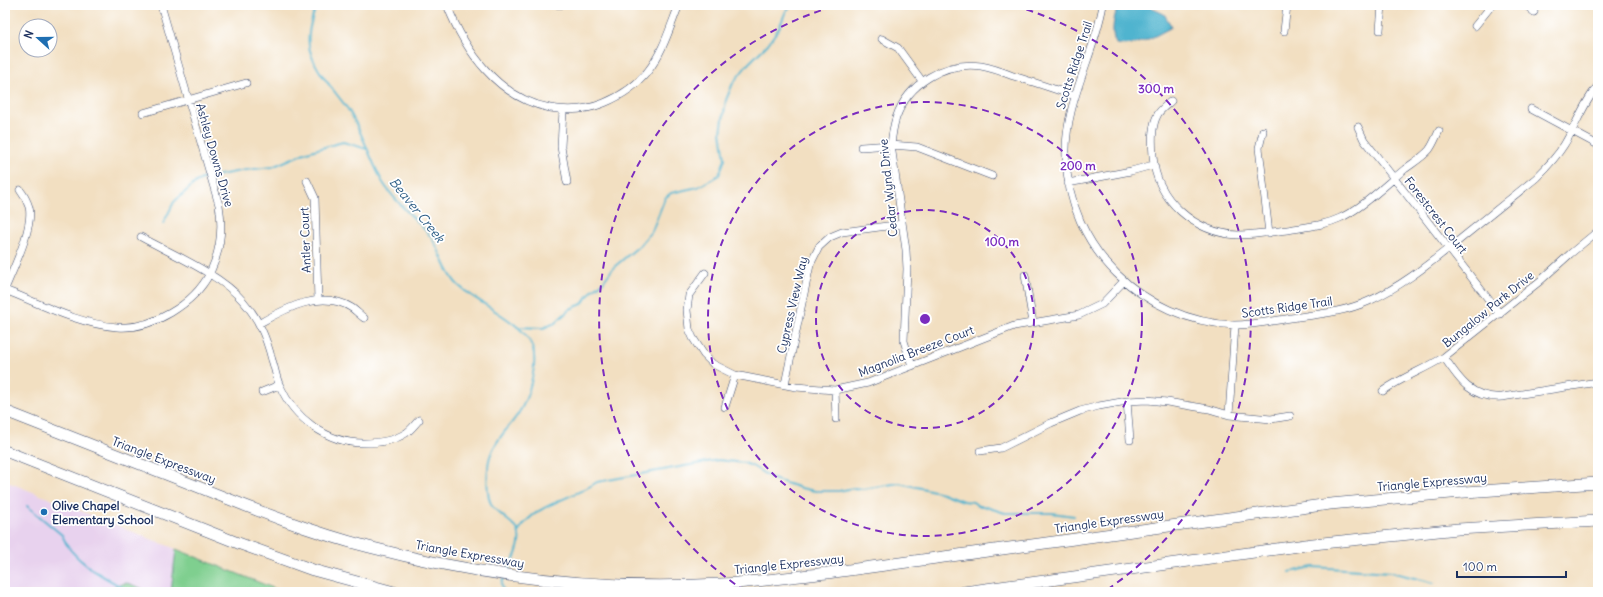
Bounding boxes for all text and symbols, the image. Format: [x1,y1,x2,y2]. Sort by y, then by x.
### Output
north arrow [18,18,58,58]
street label: Scotts Ridge Trail [1053,19,1095,111]
text: N [21,28,37,40]
text: 300 m [1138,81,1174,96]
street label: Ashley Downs Drive [193,101,237,209]
street label: Cedar Wynd Drive [875,138,901,238]
text: 200 m [1060,158,1096,173]
water label: Beaver Creek [386,174,449,247]
street label: Forestcrest Court [1401,174,1471,256]
street label: Antler Court [296,207,314,273]
text: 100 m [985,234,1019,249]
street label: Cypress View Way [774,255,810,355]
street label: Bungalow Park Drive [1439,268,1537,350]
street label: Scotts Ridge Trail [1241,293,1333,321]
centre of rings [918,312,932,326]
street label: Magnolia Breeze Court [856,322,976,380]
street label: Triangle Expressway [110,433,218,487]
street label: Triangle Expressway [1376,470,1488,494]
place label: Olive Chapel Elementary School [52,498,154,528]
street label: Triangle Expressway [1053,506,1165,536]
marker: Olive Chapel Elementary School [39,507,49,517]
street label: Triangle Expressway [414,537,526,571]
street label: Triangle Expressway [733,551,845,577]
scale bar [1457,553,1566,579]
text: 100 m [1463,559,1497,574]

